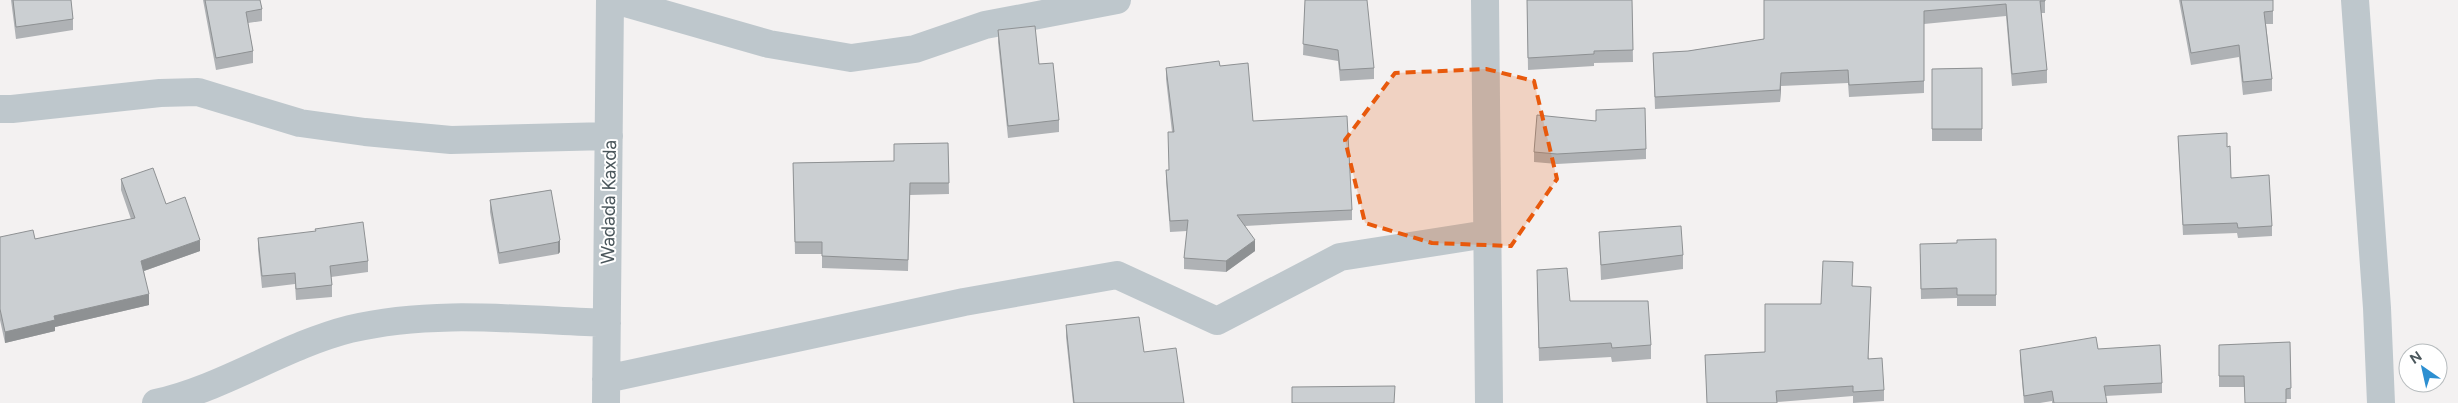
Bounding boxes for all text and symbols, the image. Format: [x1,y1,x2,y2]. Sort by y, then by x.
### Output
street label: Wadada Kaxda [596,140,621,264]
north arrow [2398,343,2448,393]
text: N [2407,348,2425,368]

